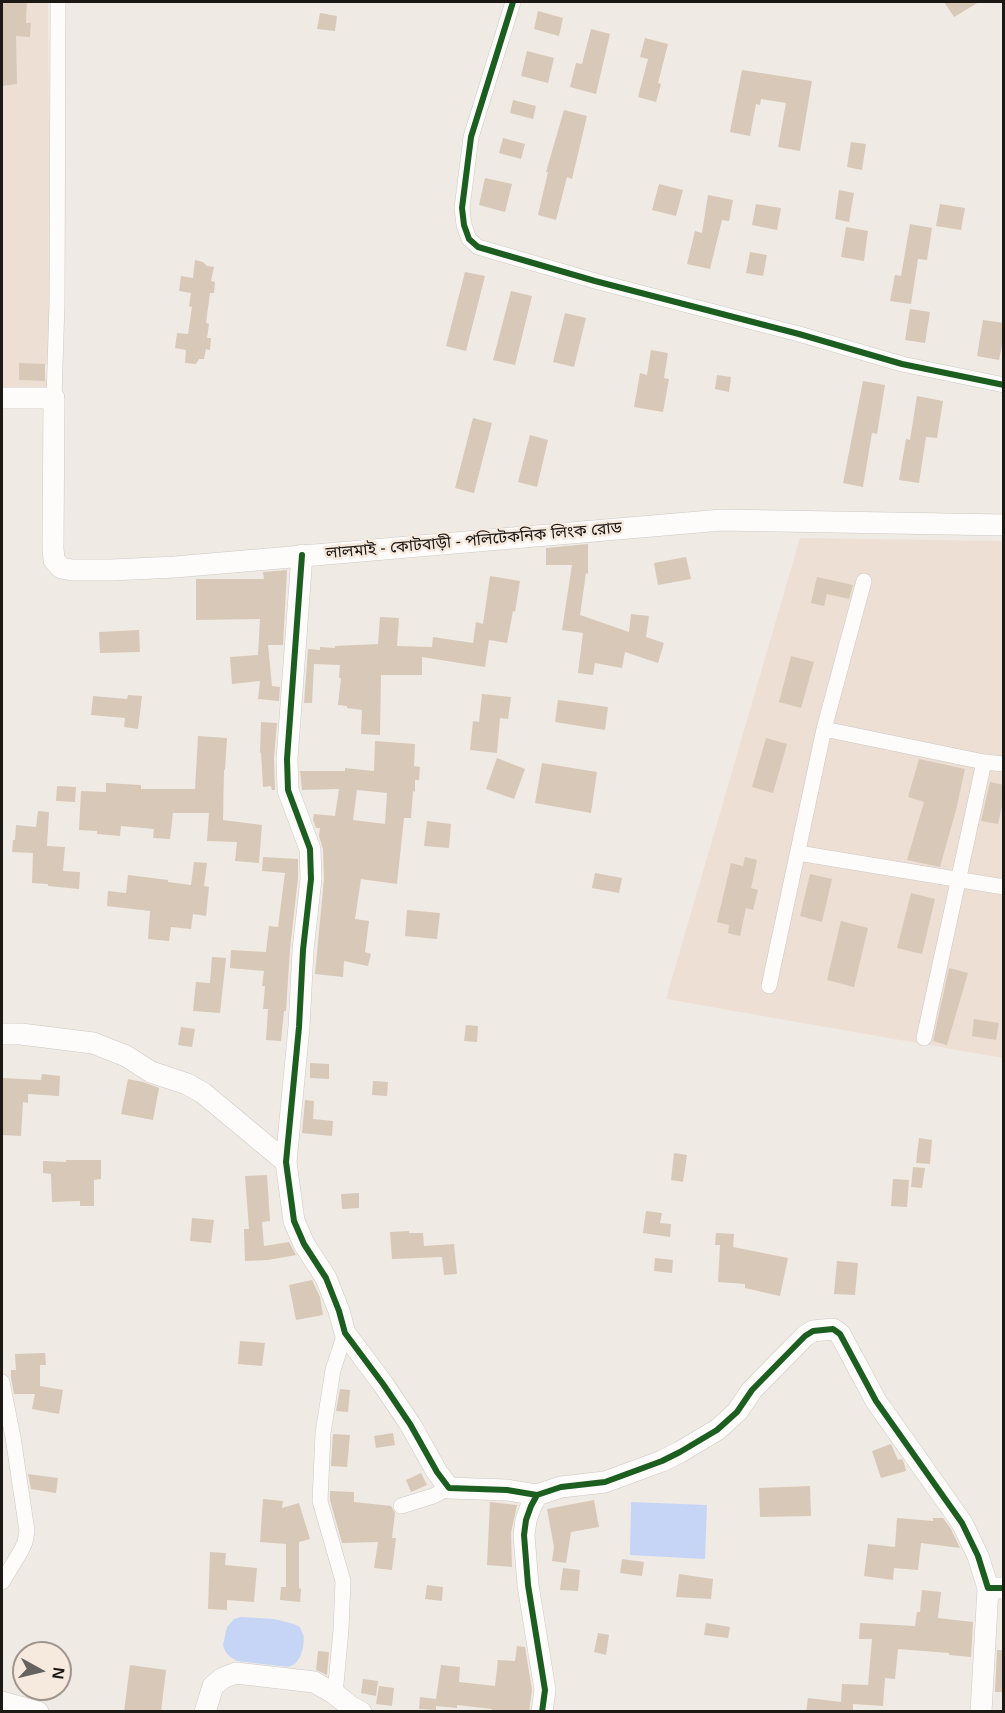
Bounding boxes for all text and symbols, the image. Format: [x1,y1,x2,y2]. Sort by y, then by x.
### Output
street label: লালমাই - কোটবাড়ী - পলিটেকনিক লিংক রোড [325,518,623,564]
north arrow [12,1641,72,1701]
text: N [49,1666,68,1680]

